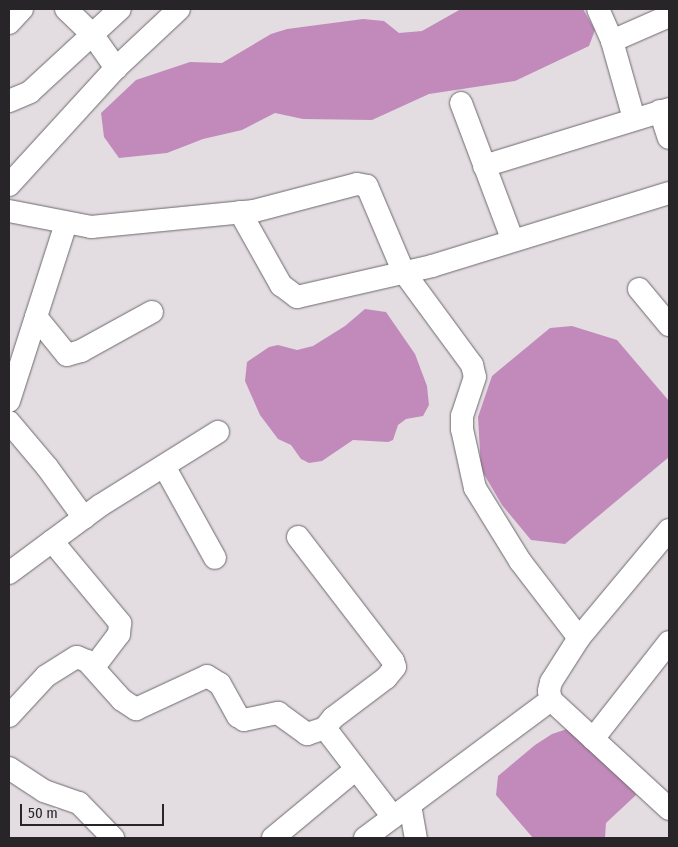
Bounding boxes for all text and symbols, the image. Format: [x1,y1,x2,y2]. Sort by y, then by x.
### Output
scale bar [22,794,166,826]
text: 50 m [28,804,58,822]

